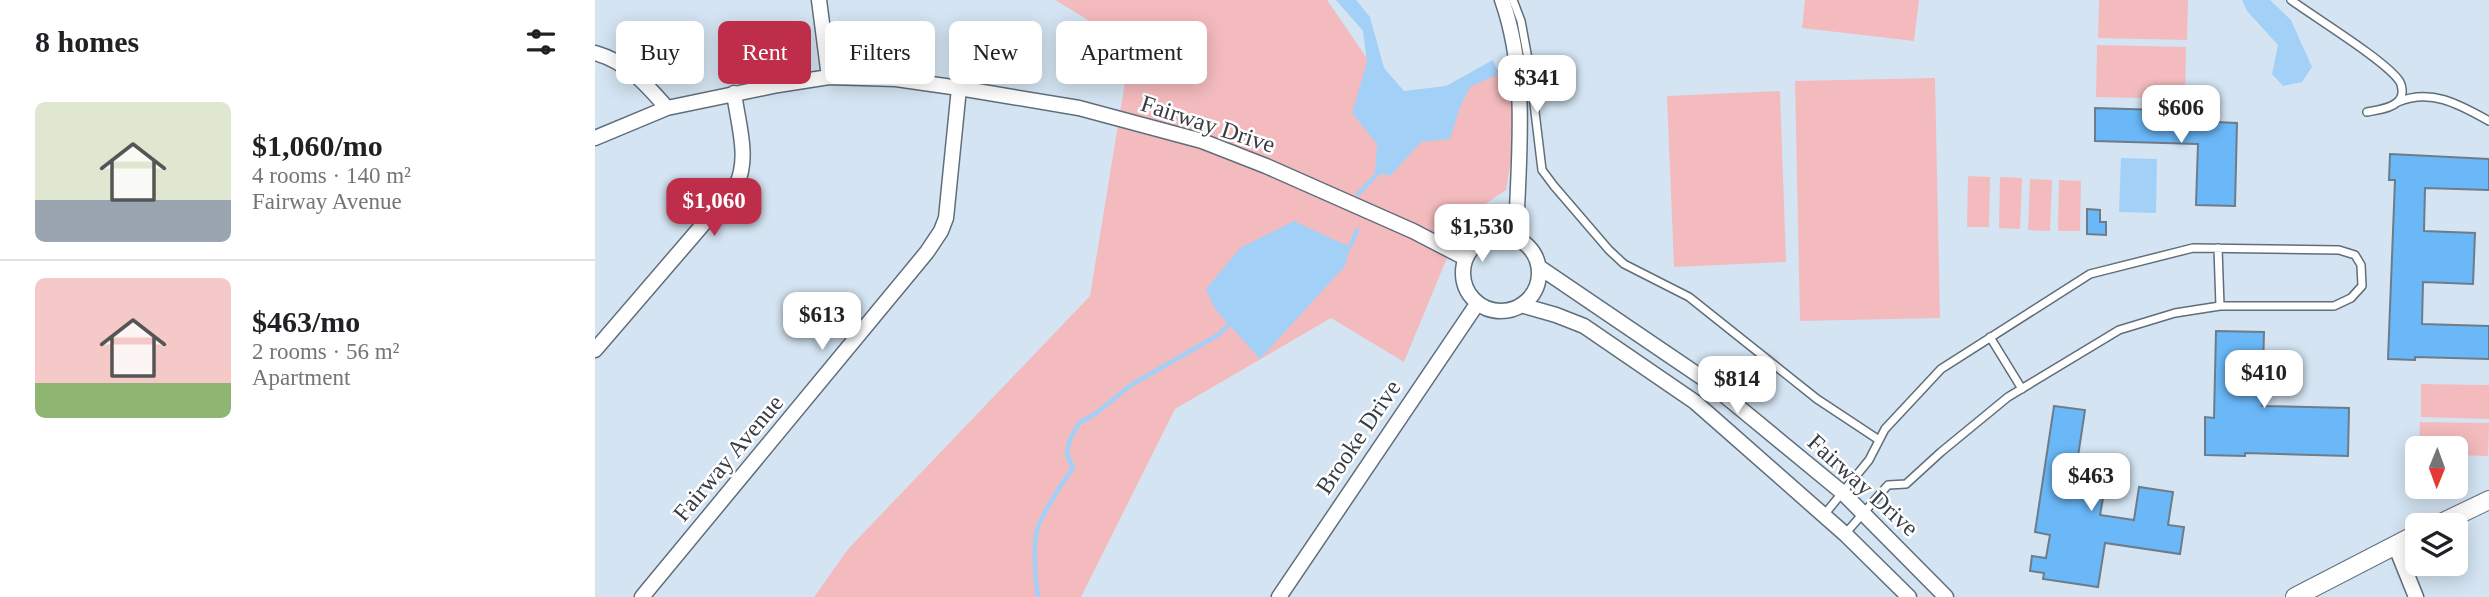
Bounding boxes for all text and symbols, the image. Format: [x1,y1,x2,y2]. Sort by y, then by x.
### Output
chip: Buy [616,21,704,84]
chip: Rent [718,21,811,84]
chip: Filters [825,21,935,84]
chip: New [949,21,1042,84]
chip: Apartment [1056,21,1207,84]
icon: filters [522,23,560,61]
text: 8 homes [35,25,139,58]
pin: $341 [1496,55,1578,115]
text: $341 [1514,65,1560,90]
pin: $606 [2140,86,2222,145]
street label: Fairway Drive [1138,90,1278,158]
text: $606 [2158,95,2204,120]
text: $1,060/mo [252,129,383,162]
icon: home [91,130,175,214]
text: 4 rooms · 140 m² [252,163,411,188]
pin: $1,060 [657,178,771,238]
text: $1,060 [682,188,746,213]
text: Fairway Avenue [252,189,402,214]
pin: $1,530 [1425,204,1539,264]
text: $1,530 [1450,214,1514,239]
pin: $613 [781,292,863,352]
text: $613 [799,302,845,327]
text: $463/mo [252,305,360,338]
icon: home [91,306,175,390]
text: 2 rooms · 56 m² [252,339,399,364]
pin: $410 [2223,350,2305,410]
pin: $814 [1696,356,1778,416]
text: $410 [2241,360,2287,385]
text: Apartment [252,365,350,390]
text: $814 [1714,366,1760,391]
street label: Brooke Drive [1311,375,1405,499]
street label: Fairway Avenue [668,390,788,526]
street label: Fairway Drive [1803,429,1923,541]
north arrow [2405,436,2467,499]
map controls [2405,436,2468,576]
pin: $463 [2050,454,2132,513]
text: $463 [2068,463,2114,488]
button: layers [2405,513,2468,576]

